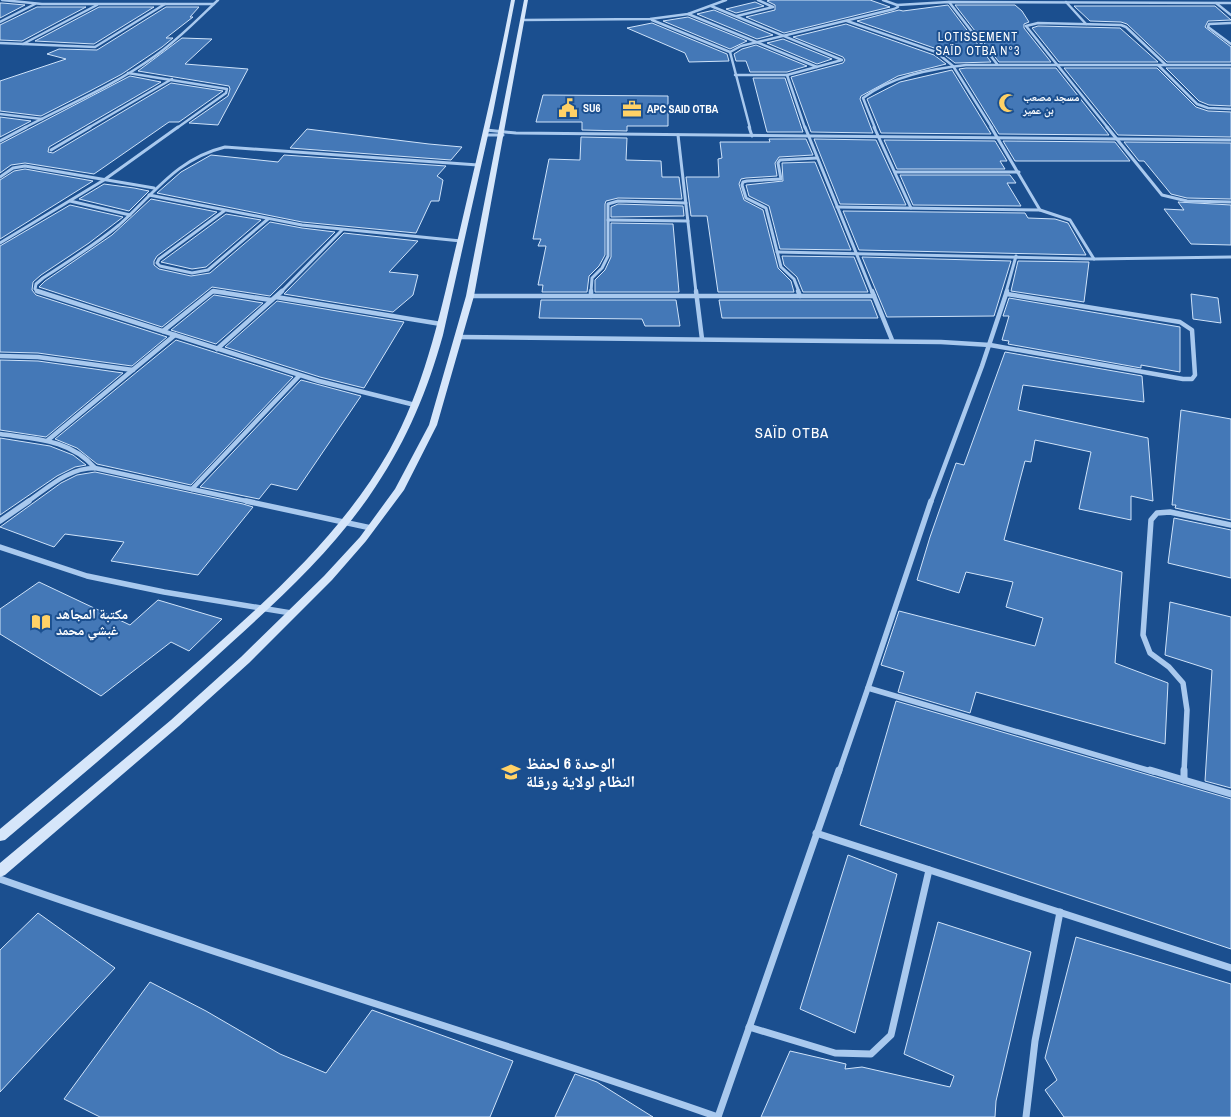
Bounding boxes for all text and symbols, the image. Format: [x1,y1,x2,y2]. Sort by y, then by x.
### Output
district label: LOTISSEMENT SAÏD OTBA N°3 [935,29,1021,59]
place label: مسجد مصعب بن عمير [1022,90,1079,118]
mosque icon: مسجد مصعب بن عمير [997,92,1019,114]
public building icon: SU6 [557,97,579,119]
office icon: APC SAID OTBA [621,98,643,120]
place label: SU6 [583,101,601,115]
place label: APC SAID OTBA [647,102,719,116]
district label: SAÏD OTBA [755,422,829,443]
place label: مكتبة المجاهد غبشي محمد [56,605,128,641]
library icon: مكتبة المجاهد غبشي محمد [30,611,52,633]
place label: الوحدة 6 لحفظ النظام لولاية ورقلة [526,752,635,793]
school or university icon: الوحدة 6 لحفظ النظام لولاية ورقلة [500,761,522,783]

